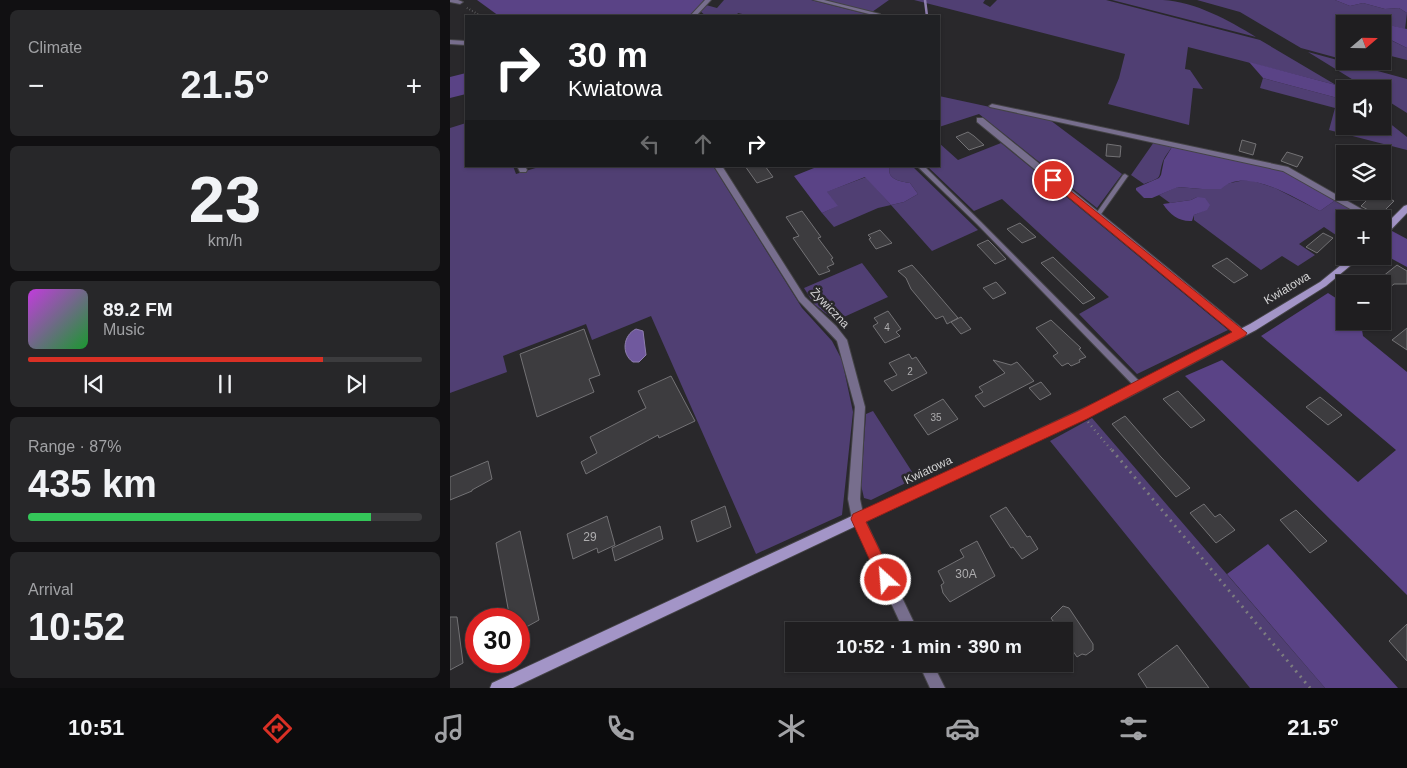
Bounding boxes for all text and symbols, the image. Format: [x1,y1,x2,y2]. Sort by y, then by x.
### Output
north arrow [1336,15,1391,70]
map controls [1336,15,1391,330]
icon: right [485,35,550,100]
text: 30 m [568,35,648,74]
text: Climate [28,39,82,56]
text: 21.5° [180,64,270,106]
text: − [28,70,44,101]
text: + [406,70,422,101]
text: Kwiatowa [568,76,662,101]
button: sound [1336,80,1391,135]
icon: left [636,130,664,158]
icon: ahead [689,130,717,158]
icon: right [742,130,770,158]
button: layers [1336,145,1391,200]
pin [1032,159,1074,201]
text: 23 [189,163,261,236]
icon: arrive [1039,166,1067,194]
button: + [1336,210,1391,265]
text: km/h [208,232,242,249]
street label: Kwiatowa [1261,269,1313,307]
button: − [1336,275,1391,330]
street label: Żywiczna [808,285,853,331]
text: 89.2 FM [103,299,173,320]
text: Music [103,321,145,338]
house number: 4 [884,322,890,333]
house number: 2 [907,366,913,377]
icon: previous [80,370,108,398]
icon: pause [211,370,239,398]
icon: next [342,370,370,398]
house number: 35 [930,412,942,423]
text: Range · 87% [28,438,121,455]
street label: Kwiatowa [902,453,955,487]
text: 435 km [28,463,157,505]
house number: 29 [583,530,597,544]
position arrow [859,553,911,605]
house number: 30A [955,567,977,581]
text: Arrival [28,581,73,598]
text: 10:52 [28,606,125,648]
speed limit sign: 30 [465,608,530,673]
text: 10:52 · 1 min · 390 m [836,636,1022,657]
icon: directions [260,711,295,746]
icon: music [432,711,467,746]
icon: phone [603,711,638,746]
icon: climate [774,711,809,746]
icon: car [945,711,980,746]
icon: filters [1116,711,1151,746]
text: 10:51 [68,715,124,740]
text: 21.5° [1287,715,1339,740]

